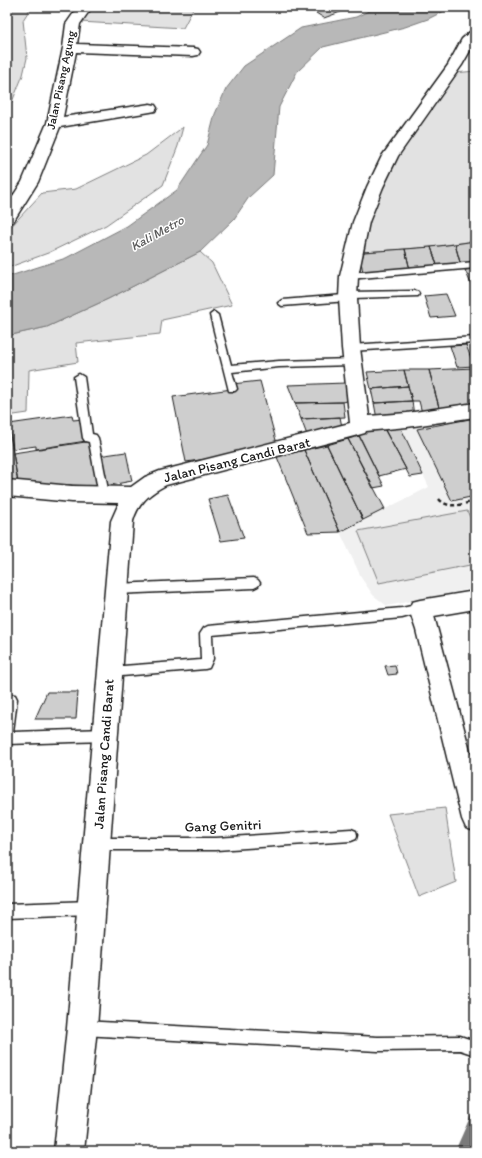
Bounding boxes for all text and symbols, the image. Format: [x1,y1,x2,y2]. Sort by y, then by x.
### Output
street label: Jalan Pisang Agung [44,28,78,131]
water label: Kali Metro [128,212,186,254]
street label: Jalan Pisang Candi Barat [162,434,312,486]
street label: Jalan Pisang Candi Barat [90,678,118,830]
street label: Gang Genitri [184,816,262,836]

